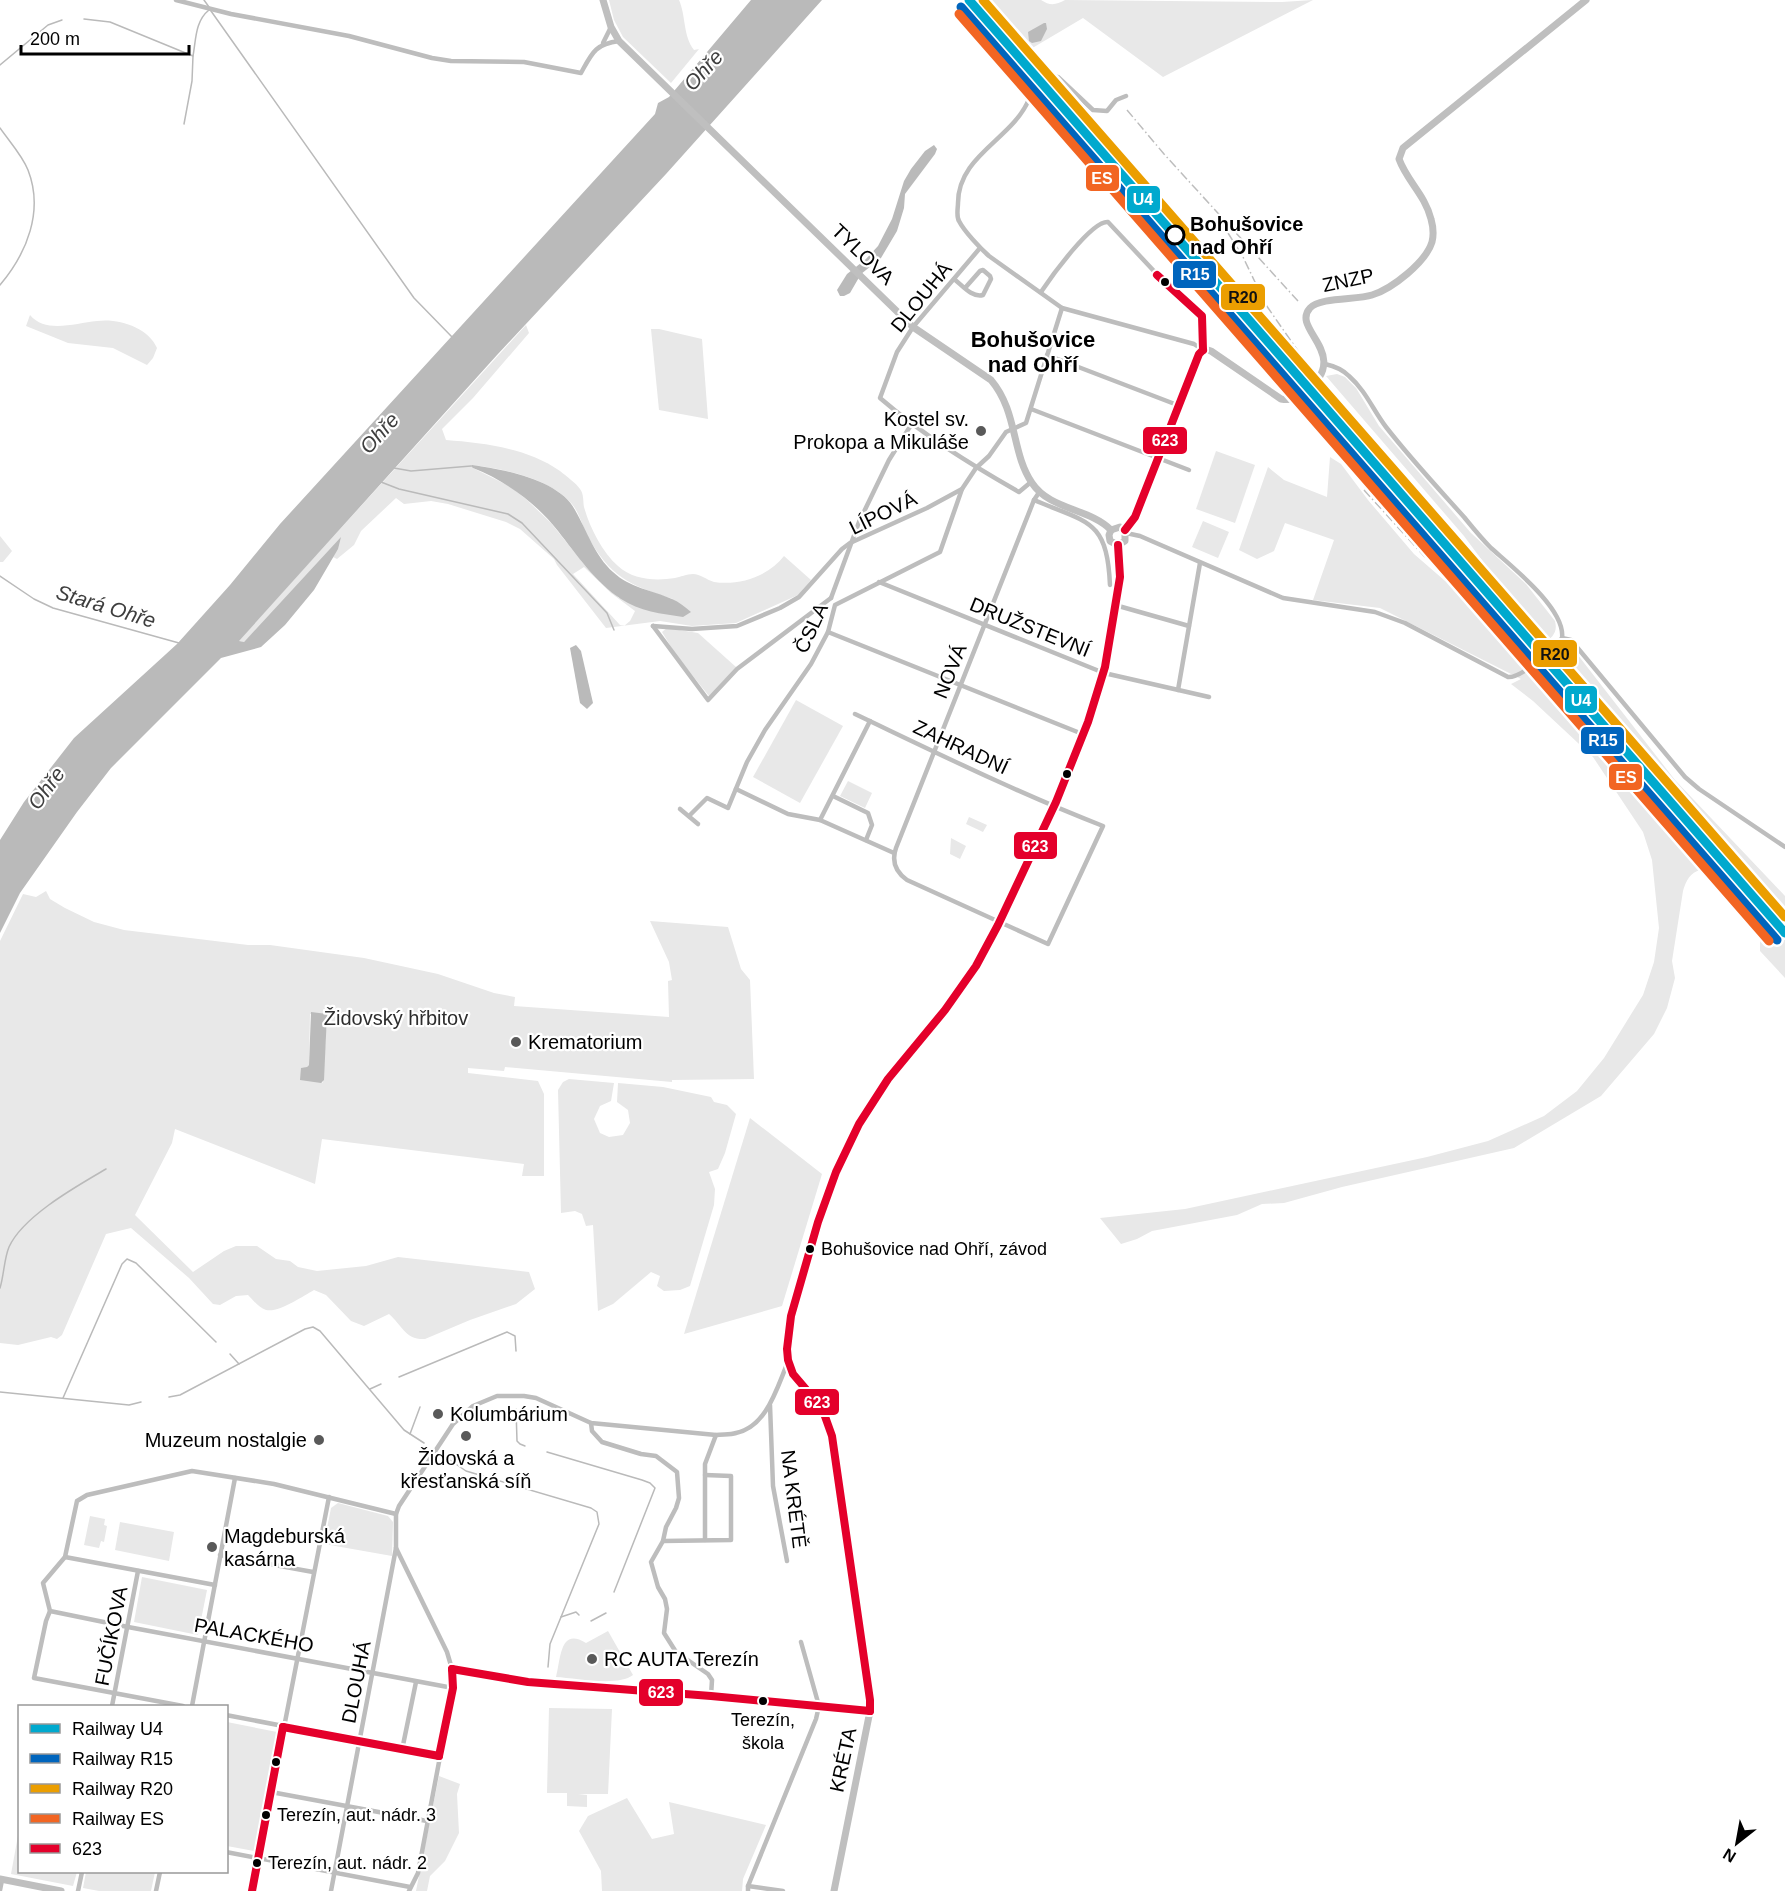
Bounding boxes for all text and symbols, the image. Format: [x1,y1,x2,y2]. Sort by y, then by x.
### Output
scale bar [21,18,189,56]
text: 200 m [30,29,80,49]
water label: Ohře [679,45,727,95]
line badge: ES [1085,164,1120,192]
text: ES [1091,170,1113,187]
line badge: U4 [1126,185,1161,214]
text: U4 [1133,191,1153,208]
place label: Bohušovice nad Ohří [1190,213,1303,258]
street label: TYLOVA [828,219,899,289]
marker: Bohušovice nad Ohří [1165,225,1185,245]
street label: DLOUHÁ [886,257,956,336]
line badge: R15 [1172,260,1217,289]
street label: ZNZP [1320,264,1376,296]
text: R15 [1180,266,1210,283]
unlabelled marker [1159,276,1171,288]
line badge: R20 [1220,283,1266,311]
text: R20 [1228,289,1258,306]
district label: Bohušovice nad Ohří [971,327,1095,377]
water label: Ohře [355,408,403,458]
place label: Kostel sv. Prokopa a Mikuláše [793,408,969,453]
marker: Kostel sv. Prokopa a Mikuláše [974,424,988,438]
line badge: 623 [1142,426,1188,455]
text: 623 [1152,432,1178,449]
street label: LÍPOVÁ [846,487,921,539]
water label: Stará Ohře [54,580,158,632]
street label: DRUŽSTEVNÍ [967,593,1094,661]
street label: ČSLA [790,599,832,656]
line badge: R20 [1532,639,1578,668]
street label: NOVÁ [929,640,971,701]
text: R20 [1540,646,1570,663]
line badge: U4 [1564,685,1598,714]
text: U4 [1571,692,1591,709]
street label: ZAHRADNÍ [910,715,1012,779]
line badge: R15 [1580,726,1625,755]
text: R15 [1588,732,1618,749]
water label: Ohře [23,762,69,814]
line badge: ES [1608,763,1643,791]
unlabelled marker [1061,768,1073,780]
text: ES [1615,769,1637,786]
line badge: 623 [1013,831,1058,860]
text: 623 [1022,838,1048,855]
park label: Židovský hřbitov [324,1007,468,1029]
place label: Krematorium [528,1031,642,1053]
marker: Krematorium [509,1035,523,1049]
place label: Bohušovice nad Ohří, závod [821,1239,1047,1259]
marker: Bohušovice nad Ohří, závod [804,1243,816,1255]
line badge: 623 [794,1388,840,1416]
text: 623 [804,1394,830,1411]
place label: Kolumbárium [450,1403,568,1425]
marker: Kolumbárium [431,1407,445,1421]
place label: Muzeum nostalgie [145,1429,307,1451]
marker: Židovská a křesťanská síň [459,1429,473,1443]
marker: Muzeum nostalgie [312,1433,326,1447]
place label: Židovská a křesťanská síň [401,1447,531,1492]
street label: NA KRÉTĚ [777,1449,811,1549]
place label: Magdeburská kasárna [224,1525,346,1570]
marker: Magdeburská kasárna [205,1540,219,1554]
street label: FUČÍKOVA [91,1584,132,1688]
street label: PALACKÉHO [193,1614,315,1656]
street label: DLOUHÁ [337,1638,375,1725]
place label: RC AUTA Terezín [604,1648,759,1670]
marker: RC AUTA Terezín [585,1652,599,1666]
line badge: 623 [638,1678,684,1707]
text: 623 [648,1684,674,1701]
marker: Terezín, škola [757,1695,769,1707]
legend [18,1705,228,1873]
place label: Terezín, škola [731,1710,795,1753]
text: Railway U4 [72,1719,163,1739]
street label: KRÉTA [825,1725,861,1794]
text: Railway R15 [72,1749,173,1769]
unlabelled marker [270,1756,282,1768]
text: Railway R20 [72,1779,173,1799]
place label: Terezín, aut. nádr. 3 [277,1805,436,1825]
text: Railway ES [72,1809,164,1829]
marker: Terezín, aut. nádr. 3 [260,1809,272,1821]
north arrow [1707,1813,1767,1873]
text: 623 [72,1839,102,1859]
text: N [1720,1845,1739,1866]
place label: Terezín, aut. nádr. 2 [268,1853,427,1873]
marker: Terezín, aut. nádr. 2 [251,1857,263,1869]

